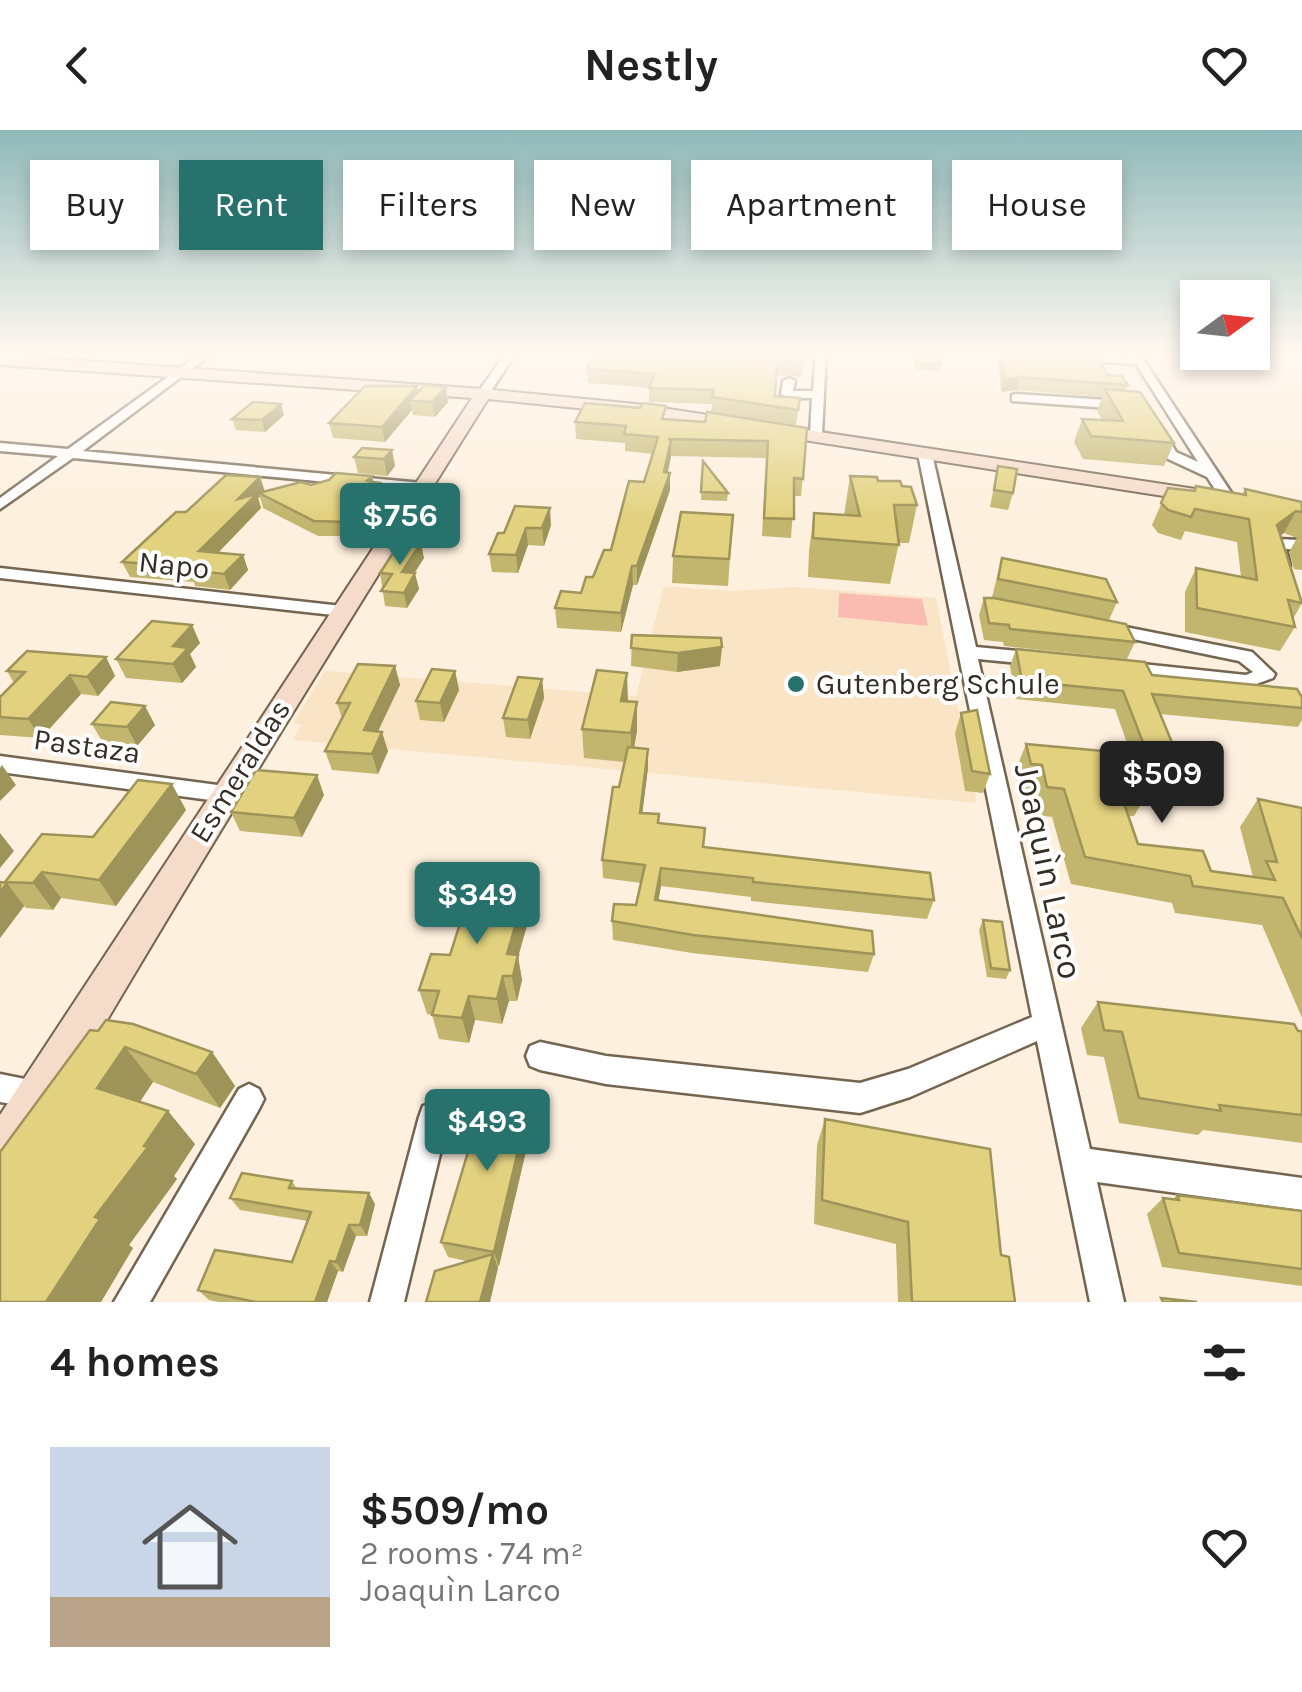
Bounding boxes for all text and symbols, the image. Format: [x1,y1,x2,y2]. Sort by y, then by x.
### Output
icon: back [50,38,105,93]
icon: heart [1197,38,1252,93]
text: Nestly [584,39,718,91]
chip: Buy [30,160,159,250]
chip: Rent [179,160,323,250]
chip: Filters [343,160,514,250]
chip: New [534,160,671,250]
chip: Apartment [691,160,932,250]
chip: House [952,160,1122,250]
north arrow [1180,280,1270,370]
map controls [1180,280,1270,370]
pin: $756 [341,483,459,568]
text: $756 [362,497,438,534]
street label: Napo [137,543,211,587]
place label: Gutenberg Schule [816,666,1060,702]
marker: Gutenberg Schule [785,673,807,695]
street label: Esmeraldas [182,693,298,849]
street label: Pastaza [31,721,143,771]
pin: $509 [1103,741,1221,826]
text: $509 [1122,755,1202,792]
street label: Joaquìn Larco [1006,759,1091,983]
pin: $349 [418,862,536,947]
text: $349 [437,876,517,913]
pin: $493 [428,1089,546,1174]
text: $493 [447,1103,527,1140]
icon: filters [1197,1335,1252,1390]
text: 4 homes [50,1337,220,1387]
text: $509/mo [360,1485,549,1535]
icon: home [130,1487,250,1607]
icon: heart [1197,1520,1252,1575]
text: 2 rooms · 74 m² [360,1535,584,1572]
text: Joaquìn Larco [360,1572,561,1609]

